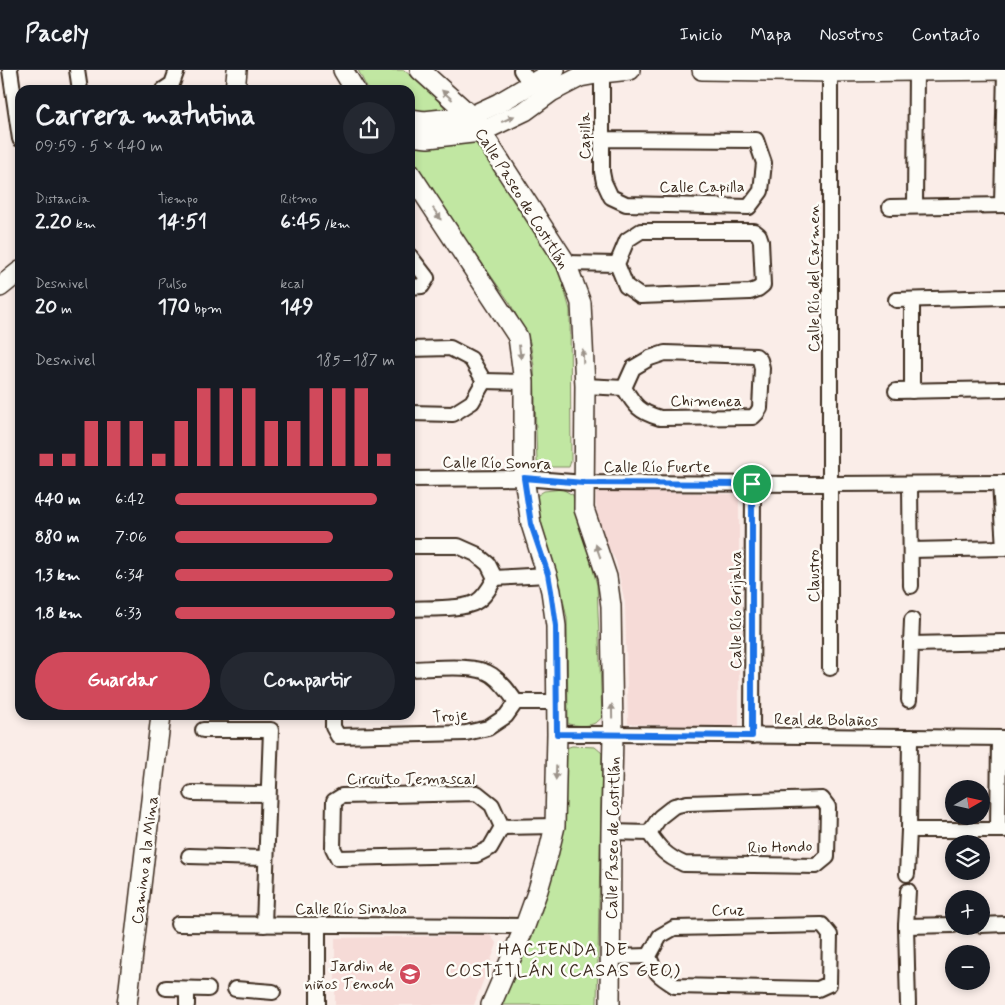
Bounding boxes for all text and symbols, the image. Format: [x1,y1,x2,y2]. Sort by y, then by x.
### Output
text: Pacely [25,19,89,50]
text: Inicio [680,23,722,47]
text: Mapa [750,23,791,47]
text: Nosotros [819,23,884,47]
text: Contacto [912,23,980,47]
one-way arrow [441,89,454,100]
text: Carrera matutina [35,98,255,135]
button: share [343,102,395,154]
street label: Capilla [575,112,596,160]
one-way arrow [501,115,515,123]
street label: Calle Paseo de Costitlán [470,124,574,273]
text: 09:59 · 5 × 440 m [35,136,163,157]
street label: Calle Capilla [659,177,745,198]
text: Distancia [35,190,90,208]
text: Tiempo [158,190,198,208]
text: Ritmo [280,190,317,208]
street label: Calle Río del Carmen [804,203,825,352]
one-way arrow [432,207,442,221]
text: 2.20 [35,208,72,236]
text: 14:51 [158,208,207,236]
text: 6:45 [280,208,320,236]
text: km [72,215,96,233]
text: /km [320,215,350,233]
text: Desnivel [35,275,88,293]
text: Pulso [158,275,187,293]
text: kcal [280,275,304,293]
text: 20 [35,293,57,321]
text: 170 [158,293,190,321]
text: 149 [280,293,314,321]
text: m [57,300,72,318]
text: bpm [190,300,222,318]
one-way arrow [517,344,525,360]
one-way arrow [579,347,587,363]
text: Desnivel [35,350,95,371]
text: 185–187 m [316,350,395,371]
street label: Chimenea [670,391,742,412]
street label: Calle Río Sonora [442,452,552,475]
street label: Calle Río Fuerte [603,457,711,478]
pin [731,463,773,505]
icon: arrive [738,470,766,498]
text: 440 m [35,489,81,510]
text: 6:42 [115,489,145,510]
text: 880 m [35,527,79,548]
text: 7:06 [115,527,147,548]
one-way arrow [594,543,601,558]
street label: Claustro [804,549,825,602]
street label: Calle Río Grijalva [726,551,747,669]
text: 1.3 km [35,565,80,586]
text: 6:34 [115,565,144,586]
text: 1.8 km [35,603,82,624]
text: 6:33 [115,603,141,624]
button: Guardar [35,652,210,710]
button: Compartir [220,652,395,710]
one-way arrow [608,703,616,719]
street label: Troje [432,705,469,728]
street label: Real de Bolaños [774,709,878,732]
street label: Calle Paseo de Costitlán [602,756,625,920]
one-way arrow [552,765,560,781]
street label: Circuito Temascal [347,769,475,790]
north arrow [945,780,990,825]
map controls [945,780,990,990]
street label: Camino a la Mina [127,795,164,926]
button: layers [945,835,990,880]
street label: Rio Hondo [747,836,813,859]
button: + [945,890,990,935]
street label: Calle Río Sinaloa [295,899,407,920]
street label: Cruz [711,900,745,921]
district label: HACIENDA DE COSTITLÁN (CASAS GEO) [445,938,681,983]
button: − [945,945,990,990]
place label: Jardin de niños Tenoch [304,956,394,995]
school or university icon: Jardin de niños Tenoch [398,962,422,986]

